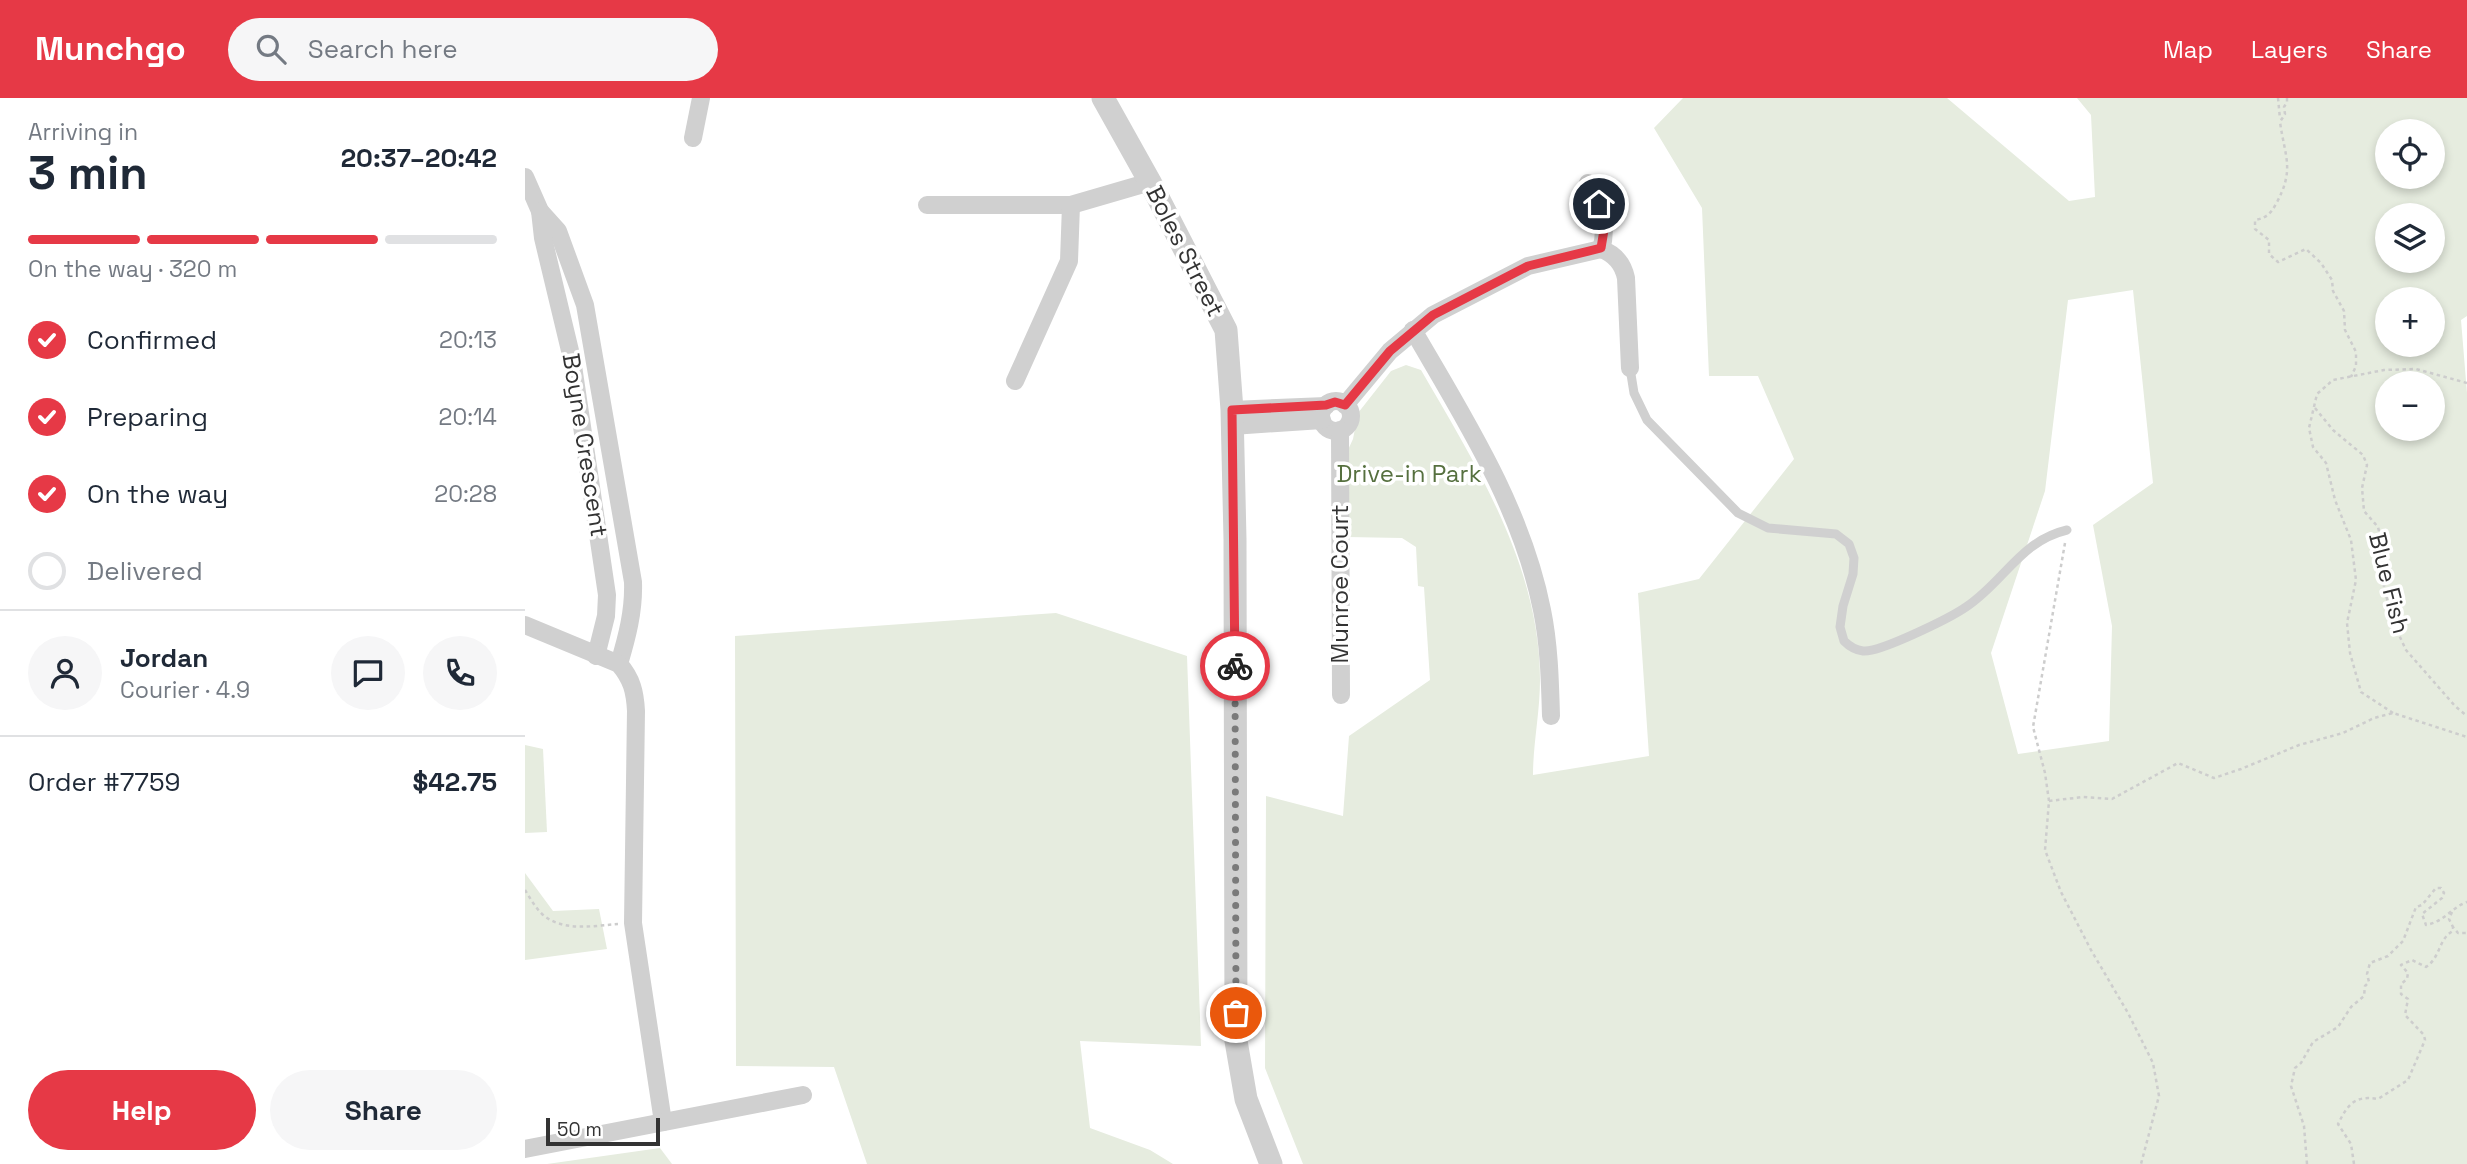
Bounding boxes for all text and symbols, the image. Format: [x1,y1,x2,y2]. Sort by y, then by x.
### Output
search box [228,18,718,81]
text: Munchgo [35,28,186,70]
icon: search [252,30,290,68]
text: Search here [308,32,458,66]
text: Map [2163,34,2213,65]
text: Layers [2251,34,2328,65]
text: Share [2366,34,2432,65]
text: Arriving in [28,117,138,147]
map controls [2375,119,2445,441]
button: locate [2375,119,2445,189]
text: 20:37–20:42 [341,141,497,175]
text: 3 min [28,144,148,202]
pin [1569,174,1629,234]
street label: Boles Street [1139,180,1232,321]
icon: home [1580,185,1618,223]
button: layers [2375,203,2445,273]
text: On the way · 320 m [28,254,237,284]
button: + [2375,287,2445,357]
icon: check [28,321,66,359]
text: Confirmed [87,323,217,357]
text: 20:13 [439,325,497,355]
street label: Boyne Crescent [556,351,615,539]
button: − [2375,371,2445,441]
icon: check [28,398,66,436]
text: Preparing [87,400,208,434]
text: 20:14 [439,402,497,432]
park label: Drive-in Park [1336,458,1482,489]
icon: check [28,475,66,513]
text: On the way [87,477,228,511]
text: 20:28 [434,479,497,509]
street label: Munroe Court [1324,505,1355,664]
street label: Blue Fish [2362,529,2417,637]
text: Delivered [87,554,203,588]
courier [1200,631,1270,701]
button: person [28,636,102,710]
button: chat [331,636,405,710]
button: phone [423,636,497,710]
text: Jordan [120,641,208,675]
icon: bike [1216,647,1254,685]
text: Courier · 4.9 [120,675,250,705]
text: Order #7759 [28,765,181,799]
text: $42.75 [412,765,497,799]
pin [1206,983,1266,1043]
icon: bag [1217,994,1255,1032]
button: Help [28,1070,256,1150]
button: Share [270,1070,497,1150]
scale bar [546,1115,660,1147]
text: 50 m [557,1117,602,1142]

